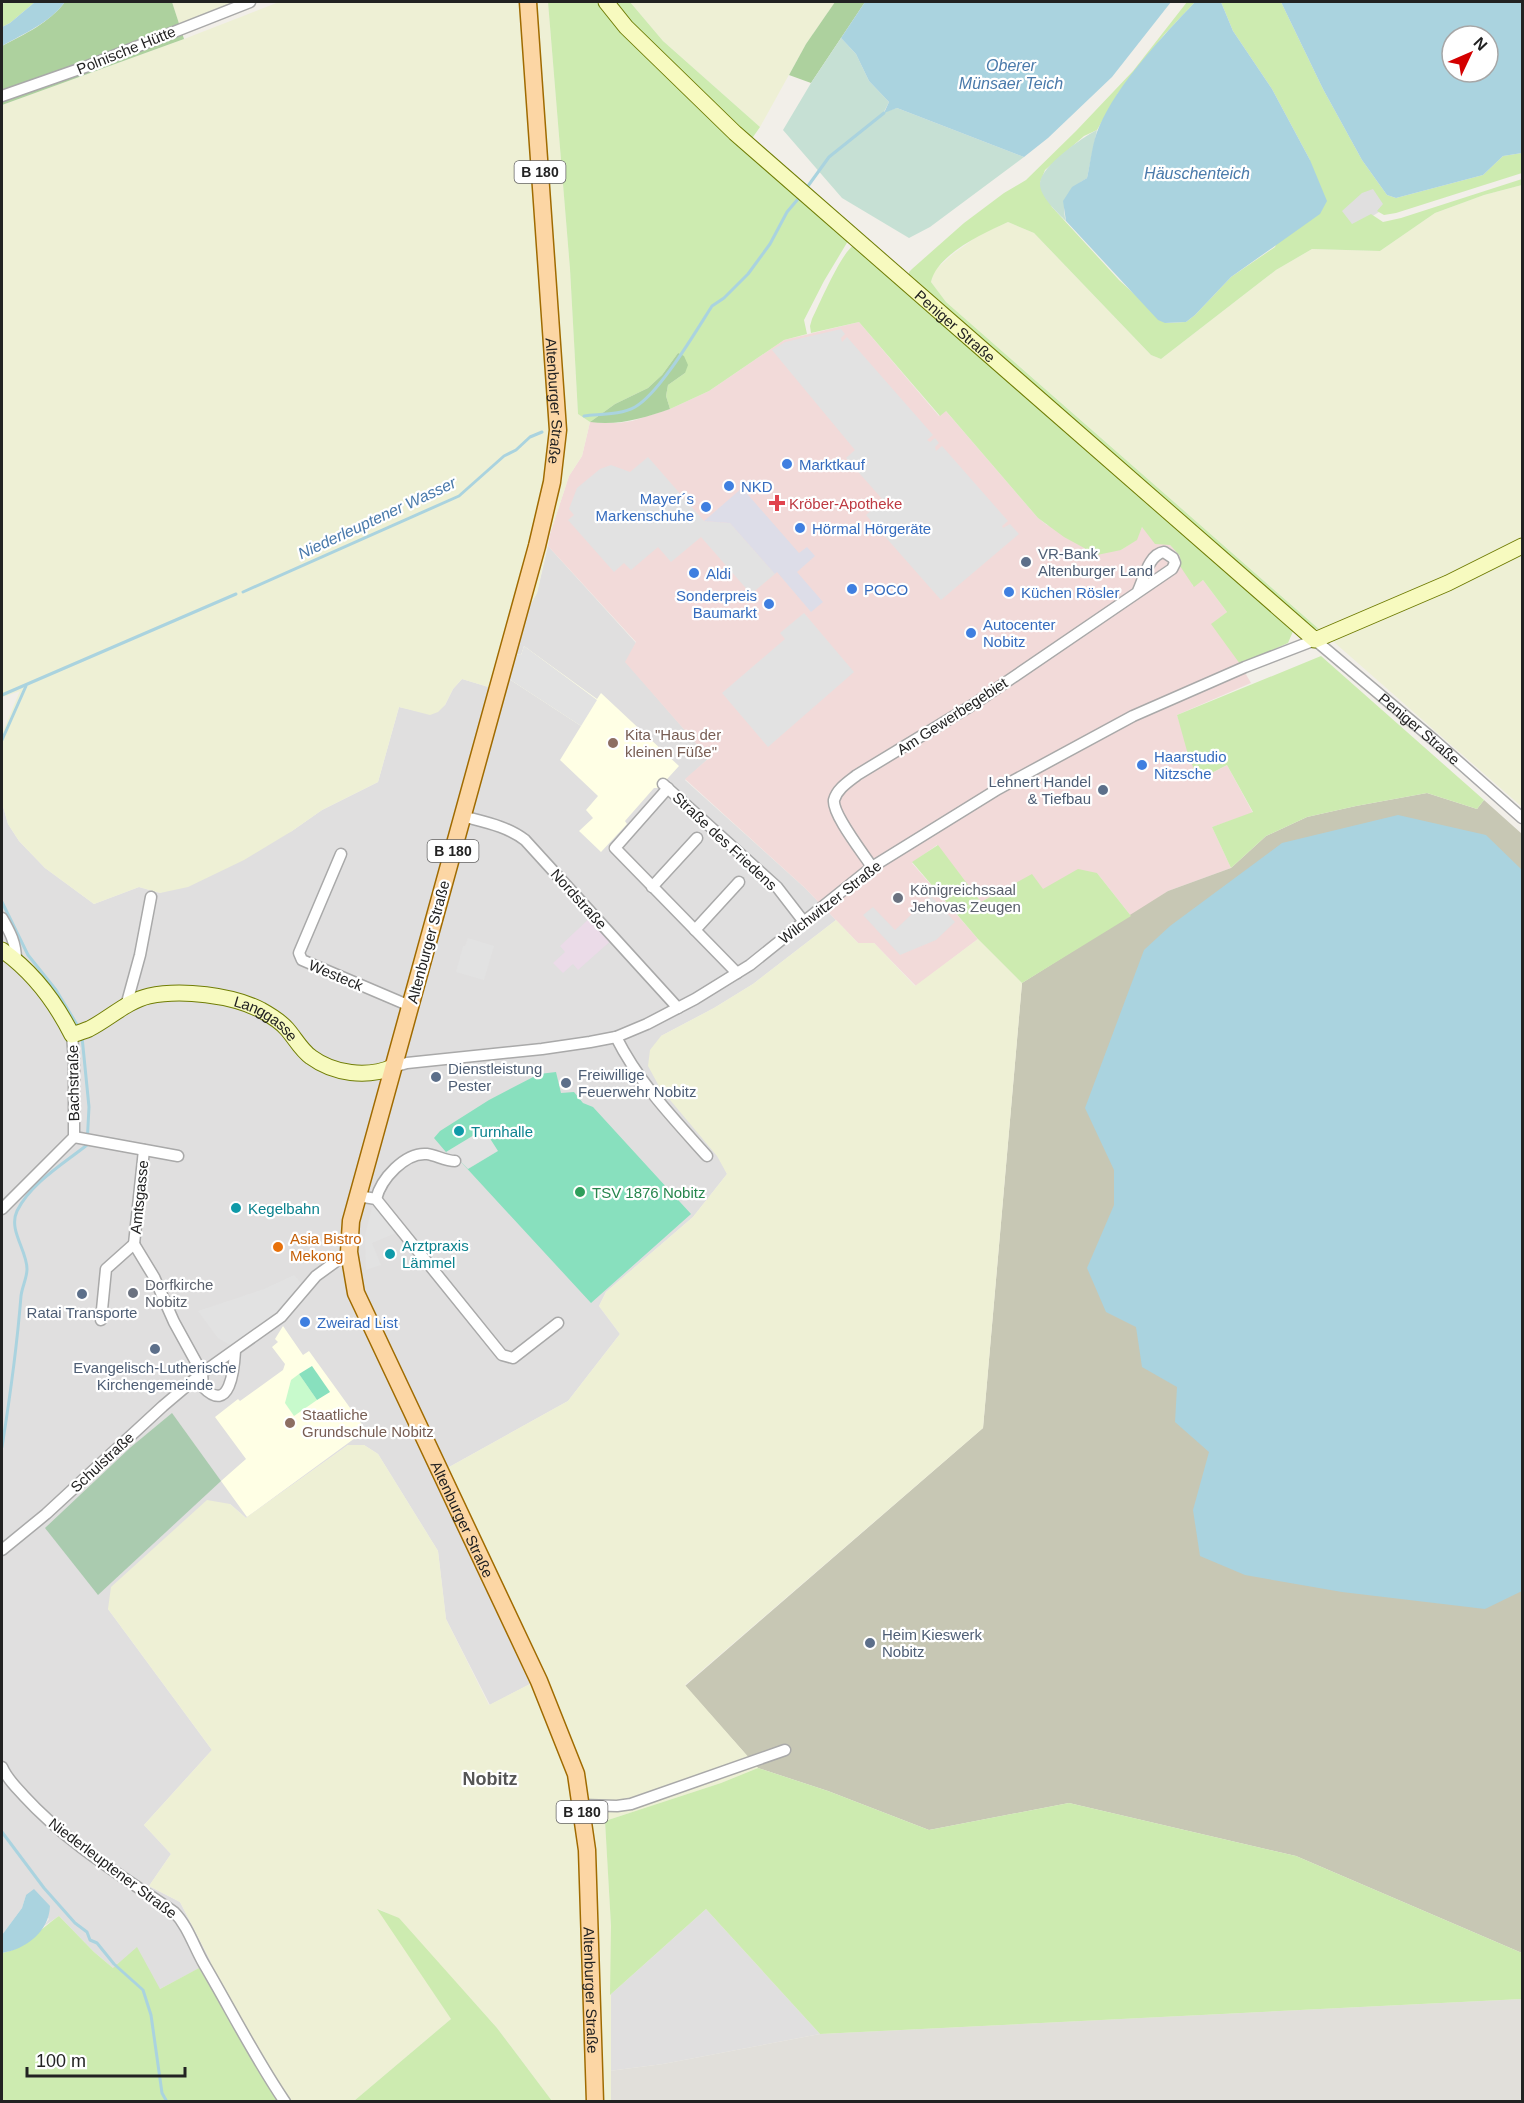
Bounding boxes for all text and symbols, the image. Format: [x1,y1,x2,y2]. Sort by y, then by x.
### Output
street label: Polnische Hütte [74,22,178,78]
north arrow [1440,24,1500,84]
text: N [1470,34,1491,54]
water label: Oberer Münsaer Teich [959,57,1063,92]
road number: B 180 [514,161,566,183]
water label: Häuschenteich [1144,165,1250,182]
street label: Peniger Straße [912,286,999,365]
street label: Altenburger Straße [543,337,567,465]
place label: Marktkauf [799,456,866,473]
marker: Marktkauf [780,457,794,471]
water label: Niederleuptener Wasser [295,474,459,562]
place label: NKD [741,478,773,495]
marker: NKD [722,479,736,493]
place label: Mayer´s Markenschuhe [596,490,694,524]
place label: Kröber-Apotheke [789,495,902,512]
marker: Kröber-Apotheke [770,496,784,510]
marker: Mayer´s Markenschuhe [699,500,713,514]
place label: Hörmal Hörgeräte [812,520,931,537]
marker: Hörmal Hörgeräte [793,521,807,535]
place label: VR-Bank Altenburger Land [1038,545,1153,579]
marker: VR-Bank Altenburger Land [1019,555,1033,569]
place label: Aldi [706,565,731,582]
marker: Aldi [687,566,701,580]
place label: POCO [864,581,908,598]
marker: POCO [845,582,859,596]
place label: Küchen Rösler [1021,584,1119,601]
marker: Küchen Rösler [1002,585,1016,599]
place label: Sonderpreis Baumarkt [676,587,758,621]
marker: Sonderpreis Baumarkt [762,597,776,611]
place label: Autocenter Nobitz [983,616,1056,650]
marker: Autocenter Nobitz [964,626,978,640]
street label: Am Gewerbegebiet [894,673,1011,758]
street label: Peniger Straße [1376,689,1464,768]
place label: Kita "Haus der kleinen Füße" [625,726,721,760]
marker: Kita "Haus der kleinen Füße" [606,736,620,750]
place label: Haarstudio Nitzsche [1154,748,1227,782]
marker: Haarstudio Nitzsche [1135,758,1149,772]
place label: Lehnert Handel & Tiefbau [988,773,1091,807]
marker: Lehnert Handel & Tiefbau [1096,783,1110,797]
street label: Straße des Friedens [670,788,780,894]
road number: B 180 [428,840,478,862]
street label: Wilchwitzer Straße [776,857,884,947]
street label: Nordstraße [548,865,610,933]
street label: Altenburger Straße [403,879,453,1005]
place label: Königreichssaal Jehovas Zeugen [910,881,1021,915]
marker: Königreichssaal Jehovas Zeugen [891,891,905,905]
street label: Westeck [306,956,366,994]
street label: Langgasse [232,992,302,1044]
street label: Bachstraße [64,1045,82,1121]
place label: Dienstleistung Pester [448,1060,542,1094]
place label: Freiwillige Feuerwehr Nobitz [578,1066,696,1100]
marker: Dienstleistung Pester [429,1070,443,1084]
marker: Freiwillige Feuerwehr Nobitz [559,1076,573,1090]
place label: Turnhalle [471,1123,533,1140]
marker: Turnhalle [452,1124,466,1138]
street label: Amtsgasse [127,1159,151,1235]
place label: TSV 1876 Nobitz [592,1184,705,1201]
marker: TSV 1876 Nobitz [573,1185,587,1199]
place label: Kegelbahn [248,1200,320,1217]
marker: Kegelbahn [229,1201,243,1215]
place label: Asia Bistro Mekong [290,1230,362,1264]
place label: Arztpraxis Lämmel [402,1237,469,1271]
marker: Asia Bistro Mekong [271,1240,285,1254]
marker: Arztpraxis Lämmel [383,1247,397,1261]
place label: Dorfkirche Nobitz [145,1276,213,1310]
marker: Dorfkirche Nobitz [126,1286,140,1300]
marker: Ratai Transporte [75,1287,89,1301]
place label: Ratai Transporte [27,1304,137,1321]
place label: Zweirad List [317,1314,399,1331]
marker: Zweirad List [298,1315,312,1329]
marker: Evangelisch-Lutherische Kirchengemeinde [148,1342,162,1356]
place label: Evangelisch-Lutherische Kirchengemeinde [73,1359,237,1393]
place label: Staatliche Grundschule Nobitz [302,1406,434,1440]
marker: Staatliche Grundschule Nobitz [283,1416,297,1430]
street label: Schulstraße [67,1428,137,1496]
street label: Altenburger Straße [428,1458,497,1580]
place label: Heim Kieswerk Nobitz [882,1626,983,1660]
marker: Heim Kieswerk Nobitz [863,1636,877,1650]
district label: Nobitz [463,1769,517,1789]
road number: B 180 [556,1801,608,1823]
street label: Niederleuptener Straße [46,1814,180,1922]
street label: Altenburger Straße [581,1926,602,2054]
scale bar [27,2040,184,2078]
text: 100 m [36,2051,86,2071]

